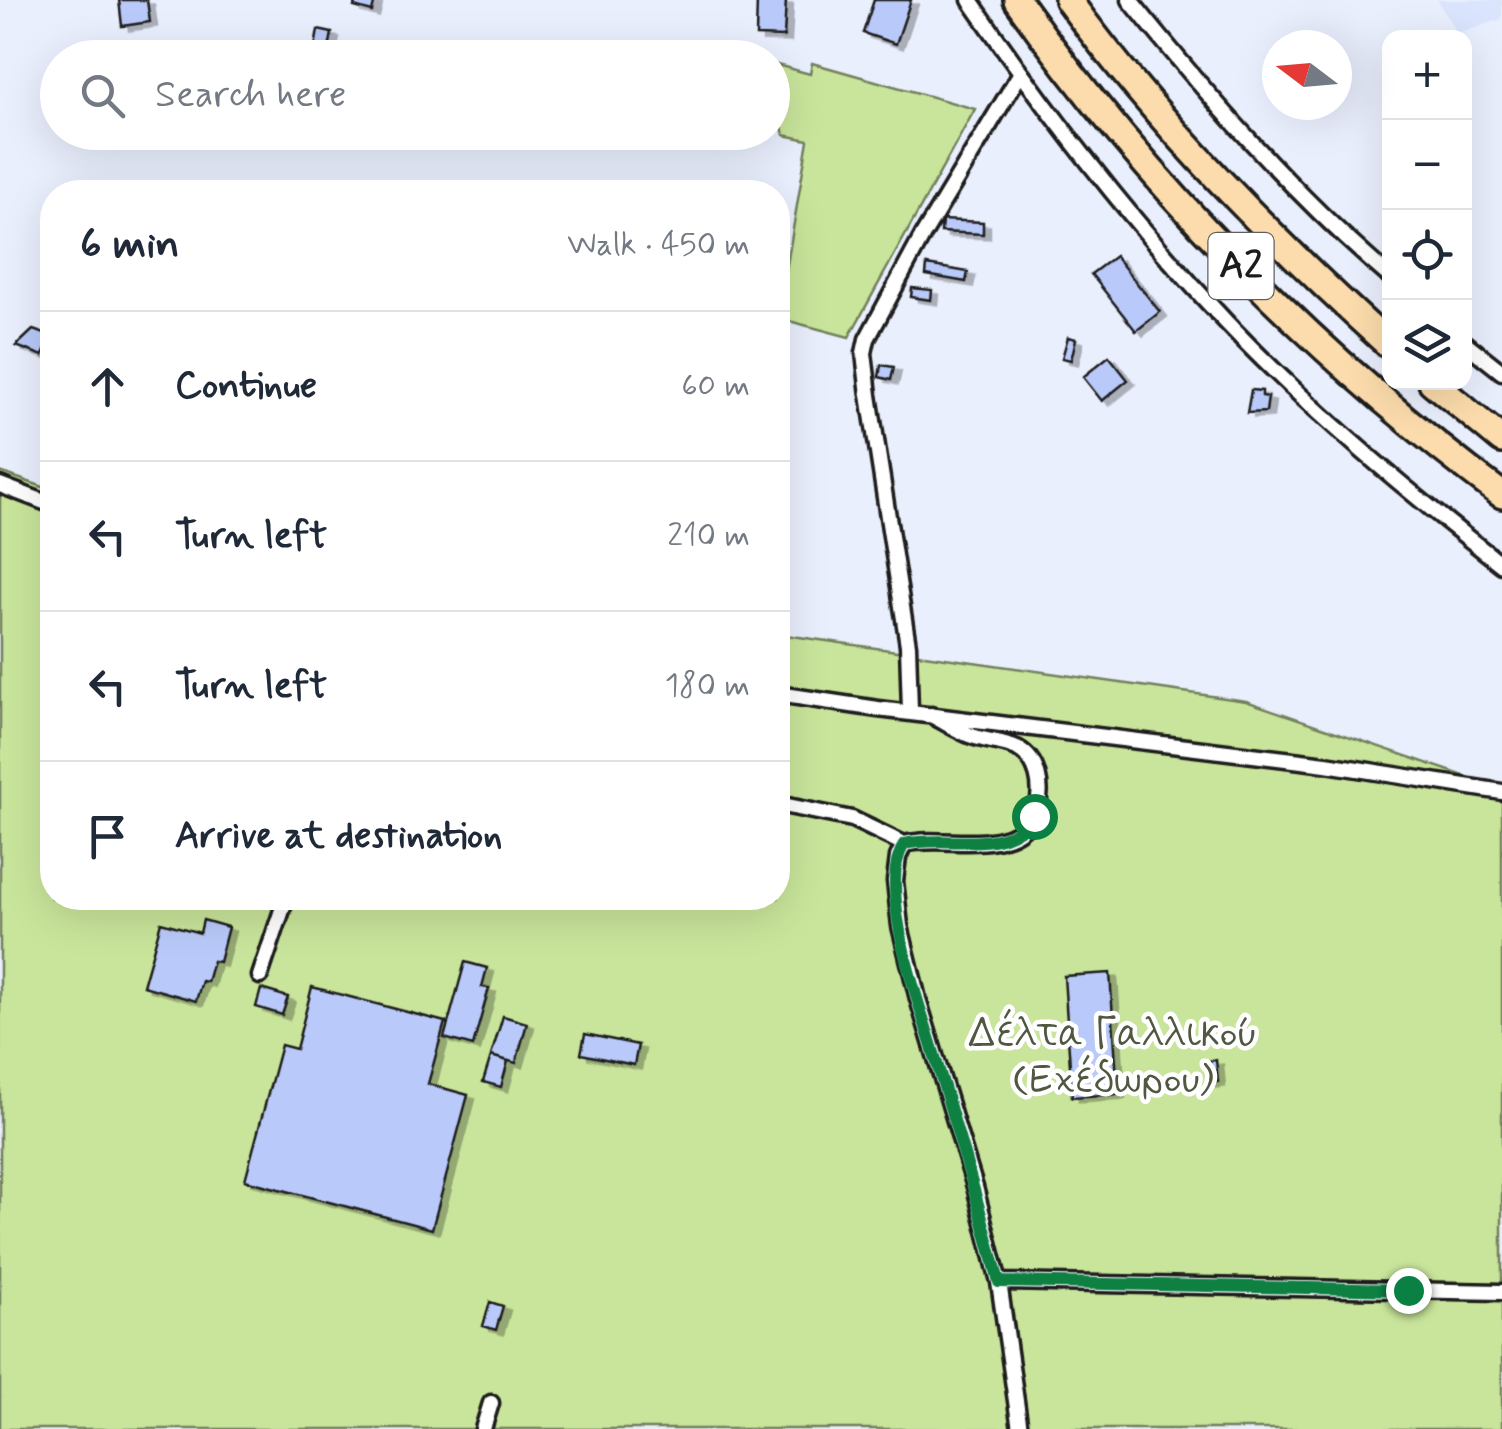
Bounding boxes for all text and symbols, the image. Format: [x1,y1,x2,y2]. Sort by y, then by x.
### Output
north arrow [1262,30,1352,120]
map controls [1382,30,1472,390]
button: + [1382,30,1472,120]
search box [40,40,790,150]
icon: search [75,68,130,123]
text: Search here [155,71,346,120]
button: − [1382,120,1472,210]
button: locate [1382,210,1472,300]
text: 6 min [80,218,179,273]
text: Walk · 450 m [567,224,750,266]
road number: Α2 [1208,233,1274,299]
button: layers [1382,300,1472,390]
icon: ahead [80,359,135,414]
text: Continue [175,362,317,411]
text: 60 m [681,365,750,407]
icon: left [80,509,135,564]
text: Turn left [175,512,327,561]
text: 210 m [667,515,750,557]
icon: left [80,659,135,714]
text: Turn left [175,662,327,711]
text: 180 m [665,665,750,707]
route start [1012,794,1058,840]
icon: arrive [80,809,135,864]
text: Arrive at destination [175,812,502,861]
park label: Δέλτα Γαλλικού (Εχέδωρου) [969,1008,1257,1107]
route end [1386,1268,1432,1314]

